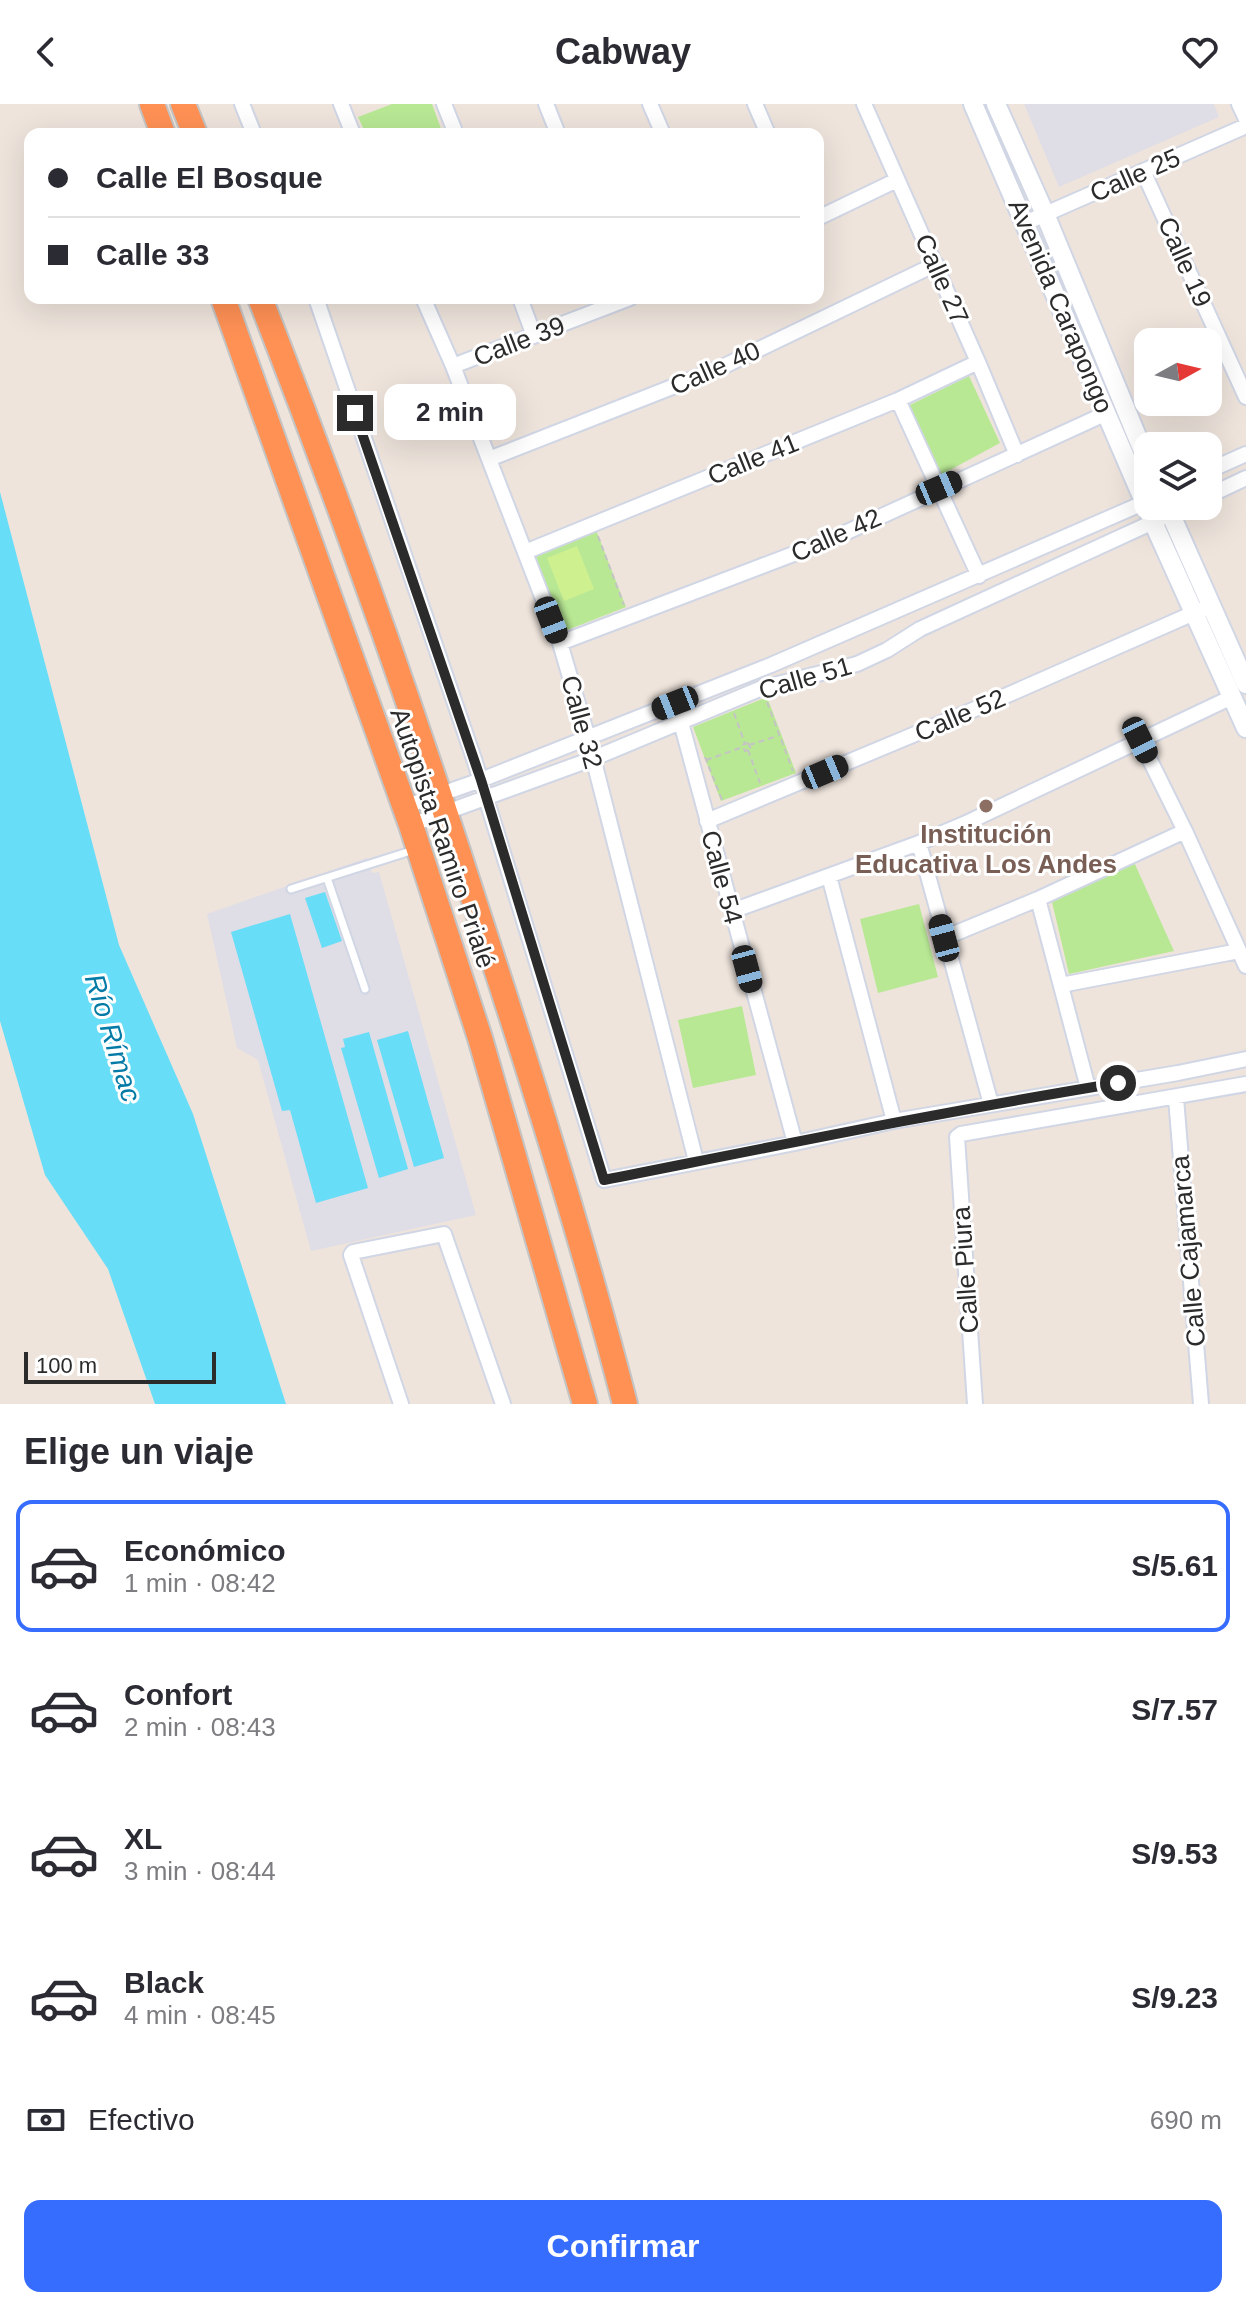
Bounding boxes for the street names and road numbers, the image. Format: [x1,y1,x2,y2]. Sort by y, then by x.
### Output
street label: Calle 25 [1085,142,1185,208]
street label: Avenida Carapongo [1002,195,1120,417]
street label: Calle 19 [1152,212,1218,312]
street label: Calle 27 [909,229,975,329]
street label: Calle 39 [469,310,569,372]
street label: Calle 40 [665,335,765,401]
street label: Calle 41 [703,427,803,491]
street label: Calle 42 [786,502,886,568]
street label: Calle 51 [755,650,855,706]
street label: Calle 32 [555,672,609,772]
street label: Calle 52 [910,683,1010,747]
street label: Autopista Ramiro Prialé [384,704,502,972]
street label: Calle 54 [695,827,749,927]
street label: Calle Cajamarca [1165,1153,1211,1348]
street label: Calle Piura [946,1205,984,1334]

